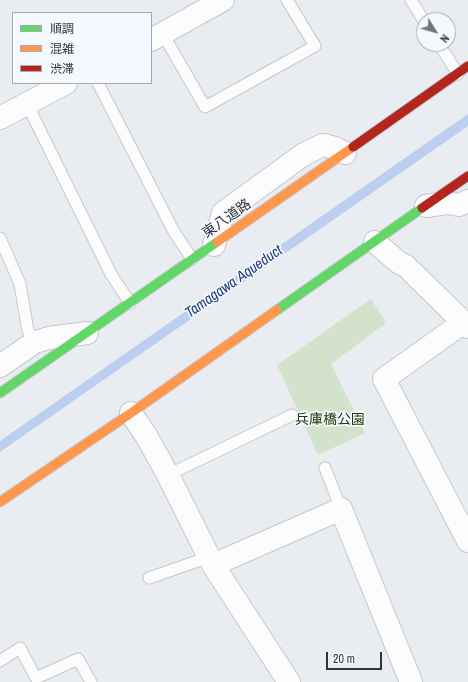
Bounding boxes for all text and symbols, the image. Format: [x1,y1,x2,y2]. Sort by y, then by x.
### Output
legend [12,12,152,84]
north arrow [416,12,456,52]
text: 順調 [50,21,74,37]
text: N [437,32,452,45]
text: 混雑 [50,41,74,57]
text: 渋滞 [50,61,74,77]
street label: 東八道路 [199,196,255,242]
water label: Tamagawa Aqueduct [182,242,286,322]
park label: 兵庫橋公園 [295,412,365,428]
scale bar [328,644,384,670]
text: 20 m [333,651,355,667]

